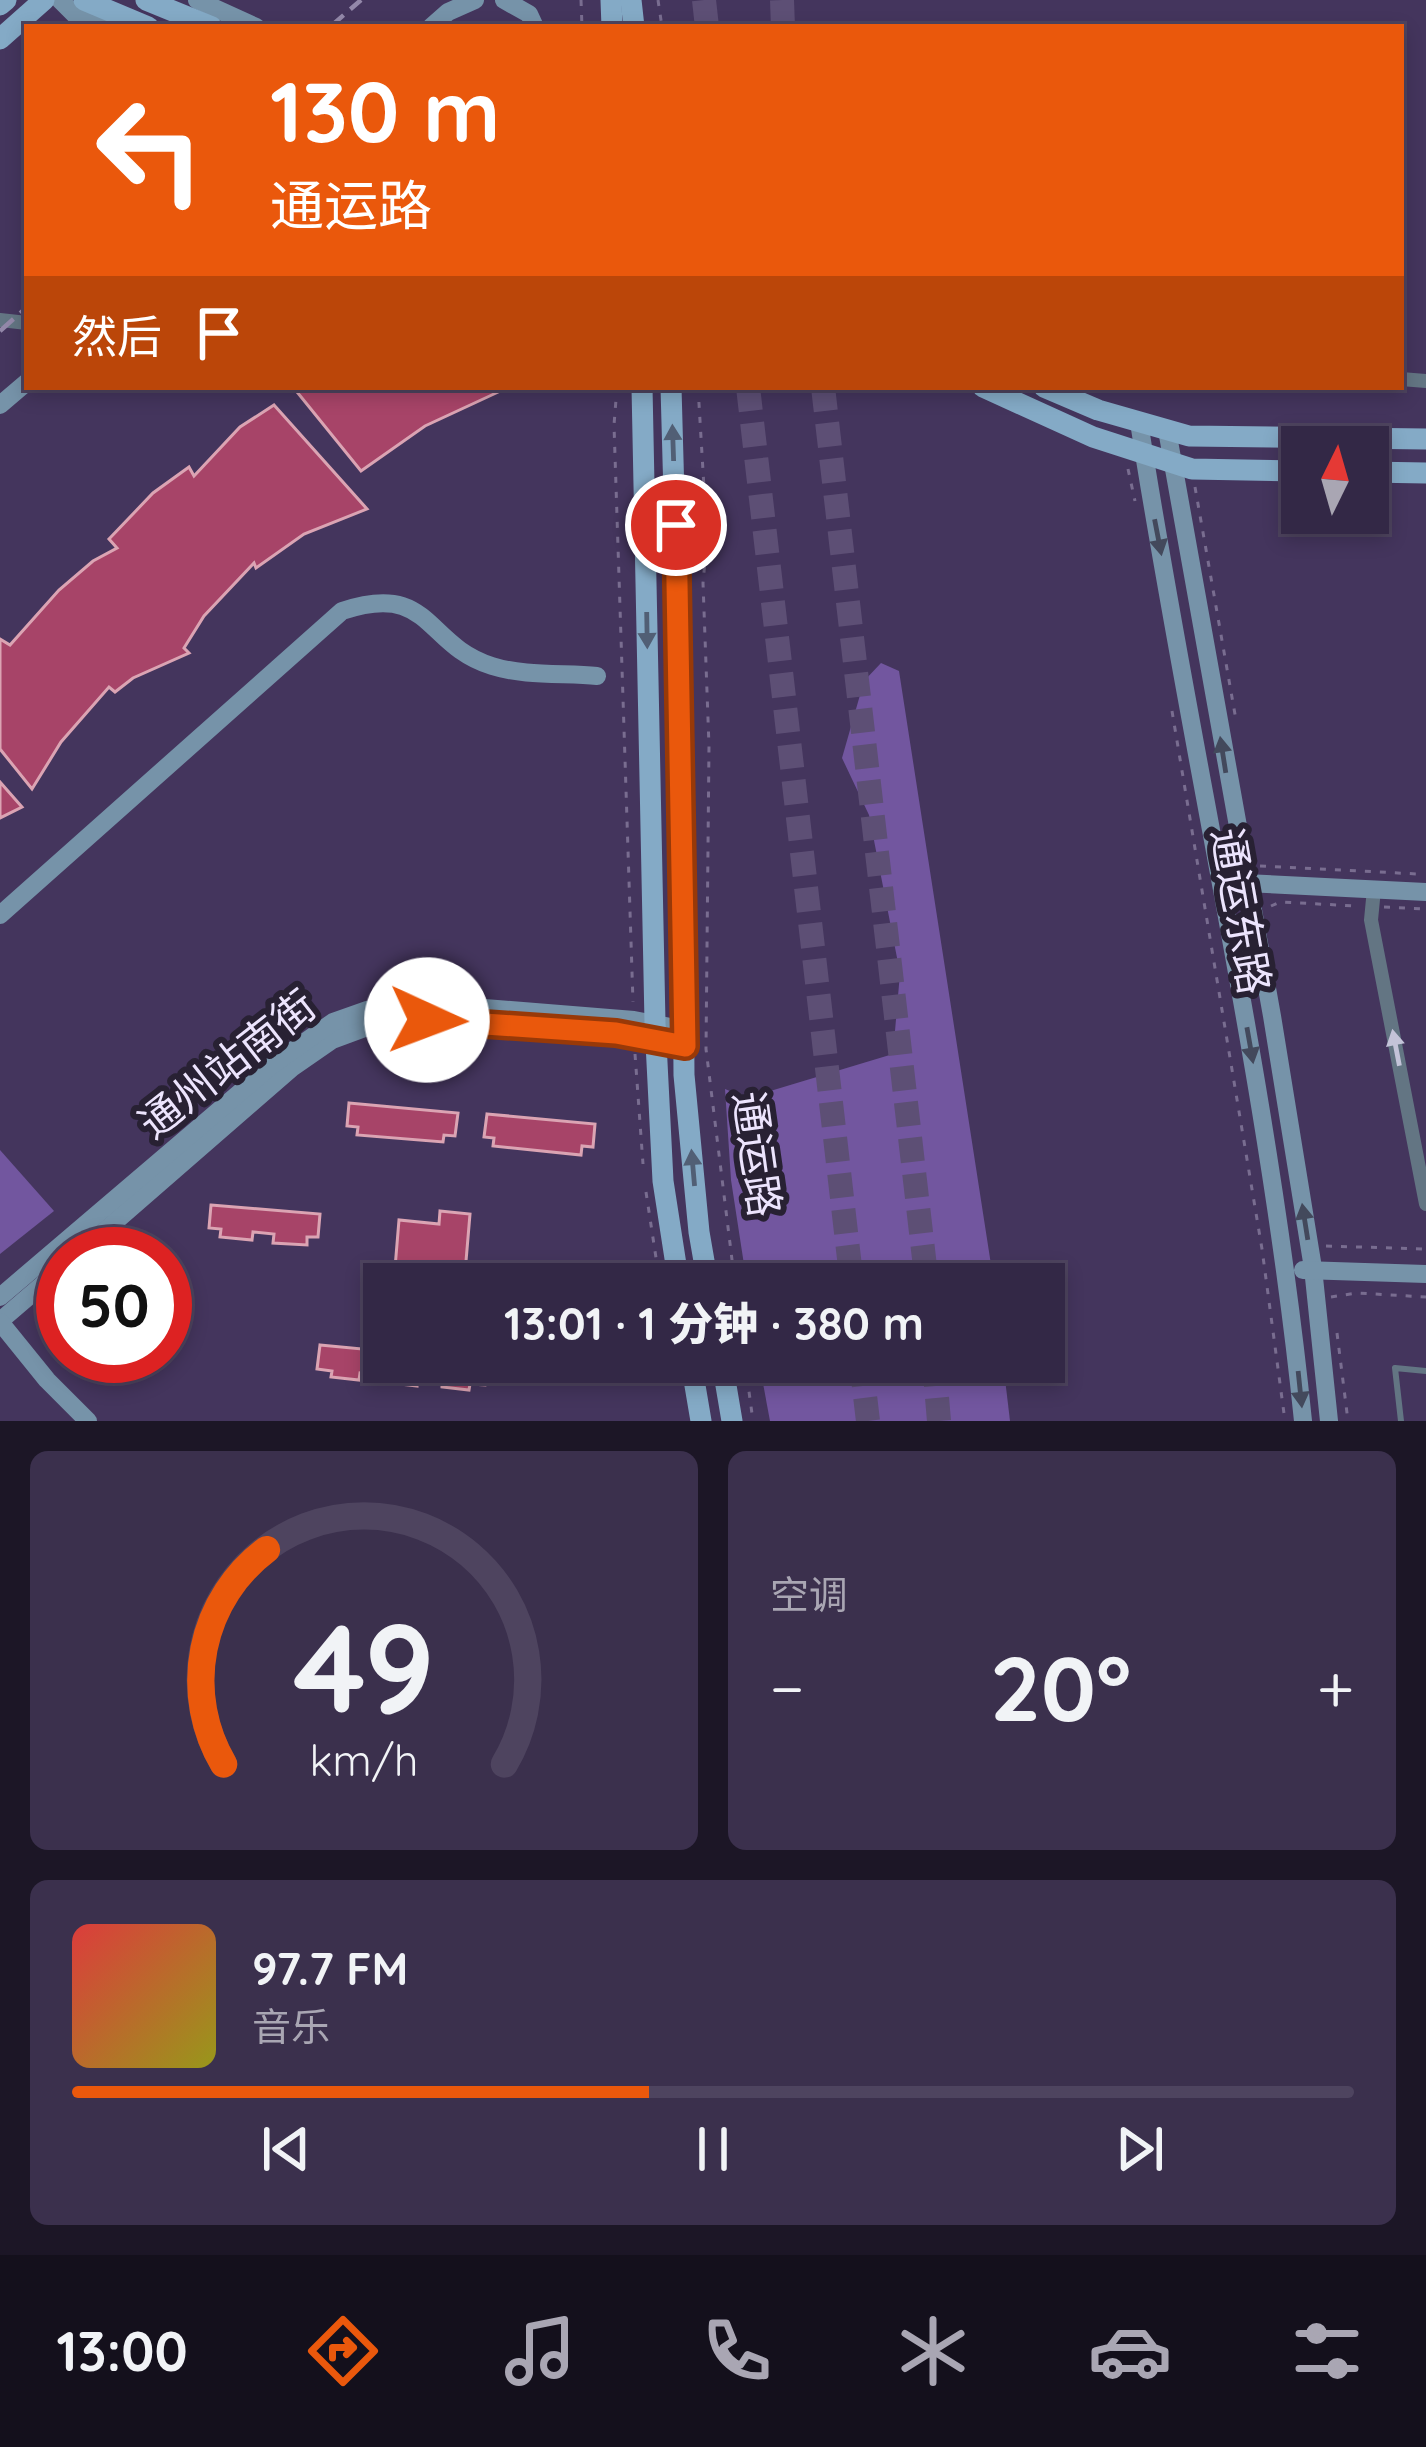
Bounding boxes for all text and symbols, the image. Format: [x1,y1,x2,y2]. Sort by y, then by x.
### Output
text: 130 m [270,58,500,163]
icon: left [72,72,228,228]
text: 通运路 [270,171,432,239]
icon: arrive [186,300,252,366]
text: 然后 [72,308,162,364]
one-way arrow [663,423,682,461]
north arrow [1281,426,1389,534]
map controls [1281,426,1389,534]
pin [625,474,727,576]
icon: arrive [643,492,709,558]
one-way arrow [1149,519,1168,557]
one-way arrow [637,612,656,650]
one-way arrow [1213,735,1232,773]
street label: 通运东路 [1201,824,1282,998]
position arrow [364,957,490,1083]
street label: 通州站南街 [128,978,326,1149]
one-way arrow [1241,1027,1260,1065]
one-way arrow [1386,1028,1405,1066]
street label: 通运路 [722,1088,793,1220]
one-way arrow [683,1149,702,1186]
one-way arrow [1296,1202,1314,1240]
speed limit sign: 50 [36,1227,192,1383]
text: 13:01 · 1 分钟 · 380 m [504,1295,924,1351]
one-way arrow [1291,1371,1310,1408]
text: 空调 [770,1570,848,1619]
text: 49 [293,1588,435,1744]
text: 20° [990,1631,1131,1744]
text: − [770,1646,804,1729]
text: + [1317,1646,1354,1729]
text: km/h [310,1732,418,1786]
text: 97.7 FM [252,1940,408,1996]
text: 音乐 [252,2002,330,2051]
icon: previous [253,2116,319,2182]
icon: pause [680,2116,746,2182]
icon: next [1107,2116,1173,2182]
icon: directions [301,2309,385,2393]
icon: music [498,2309,582,2393]
icon: phone [695,2309,779,2393]
icon: climate [891,2309,975,2393]
icon: car [1088,2309,1172,2393]
icon: filters [1285,2309,1369,2393]
text: 13:00 [56,2317,188,2385]

